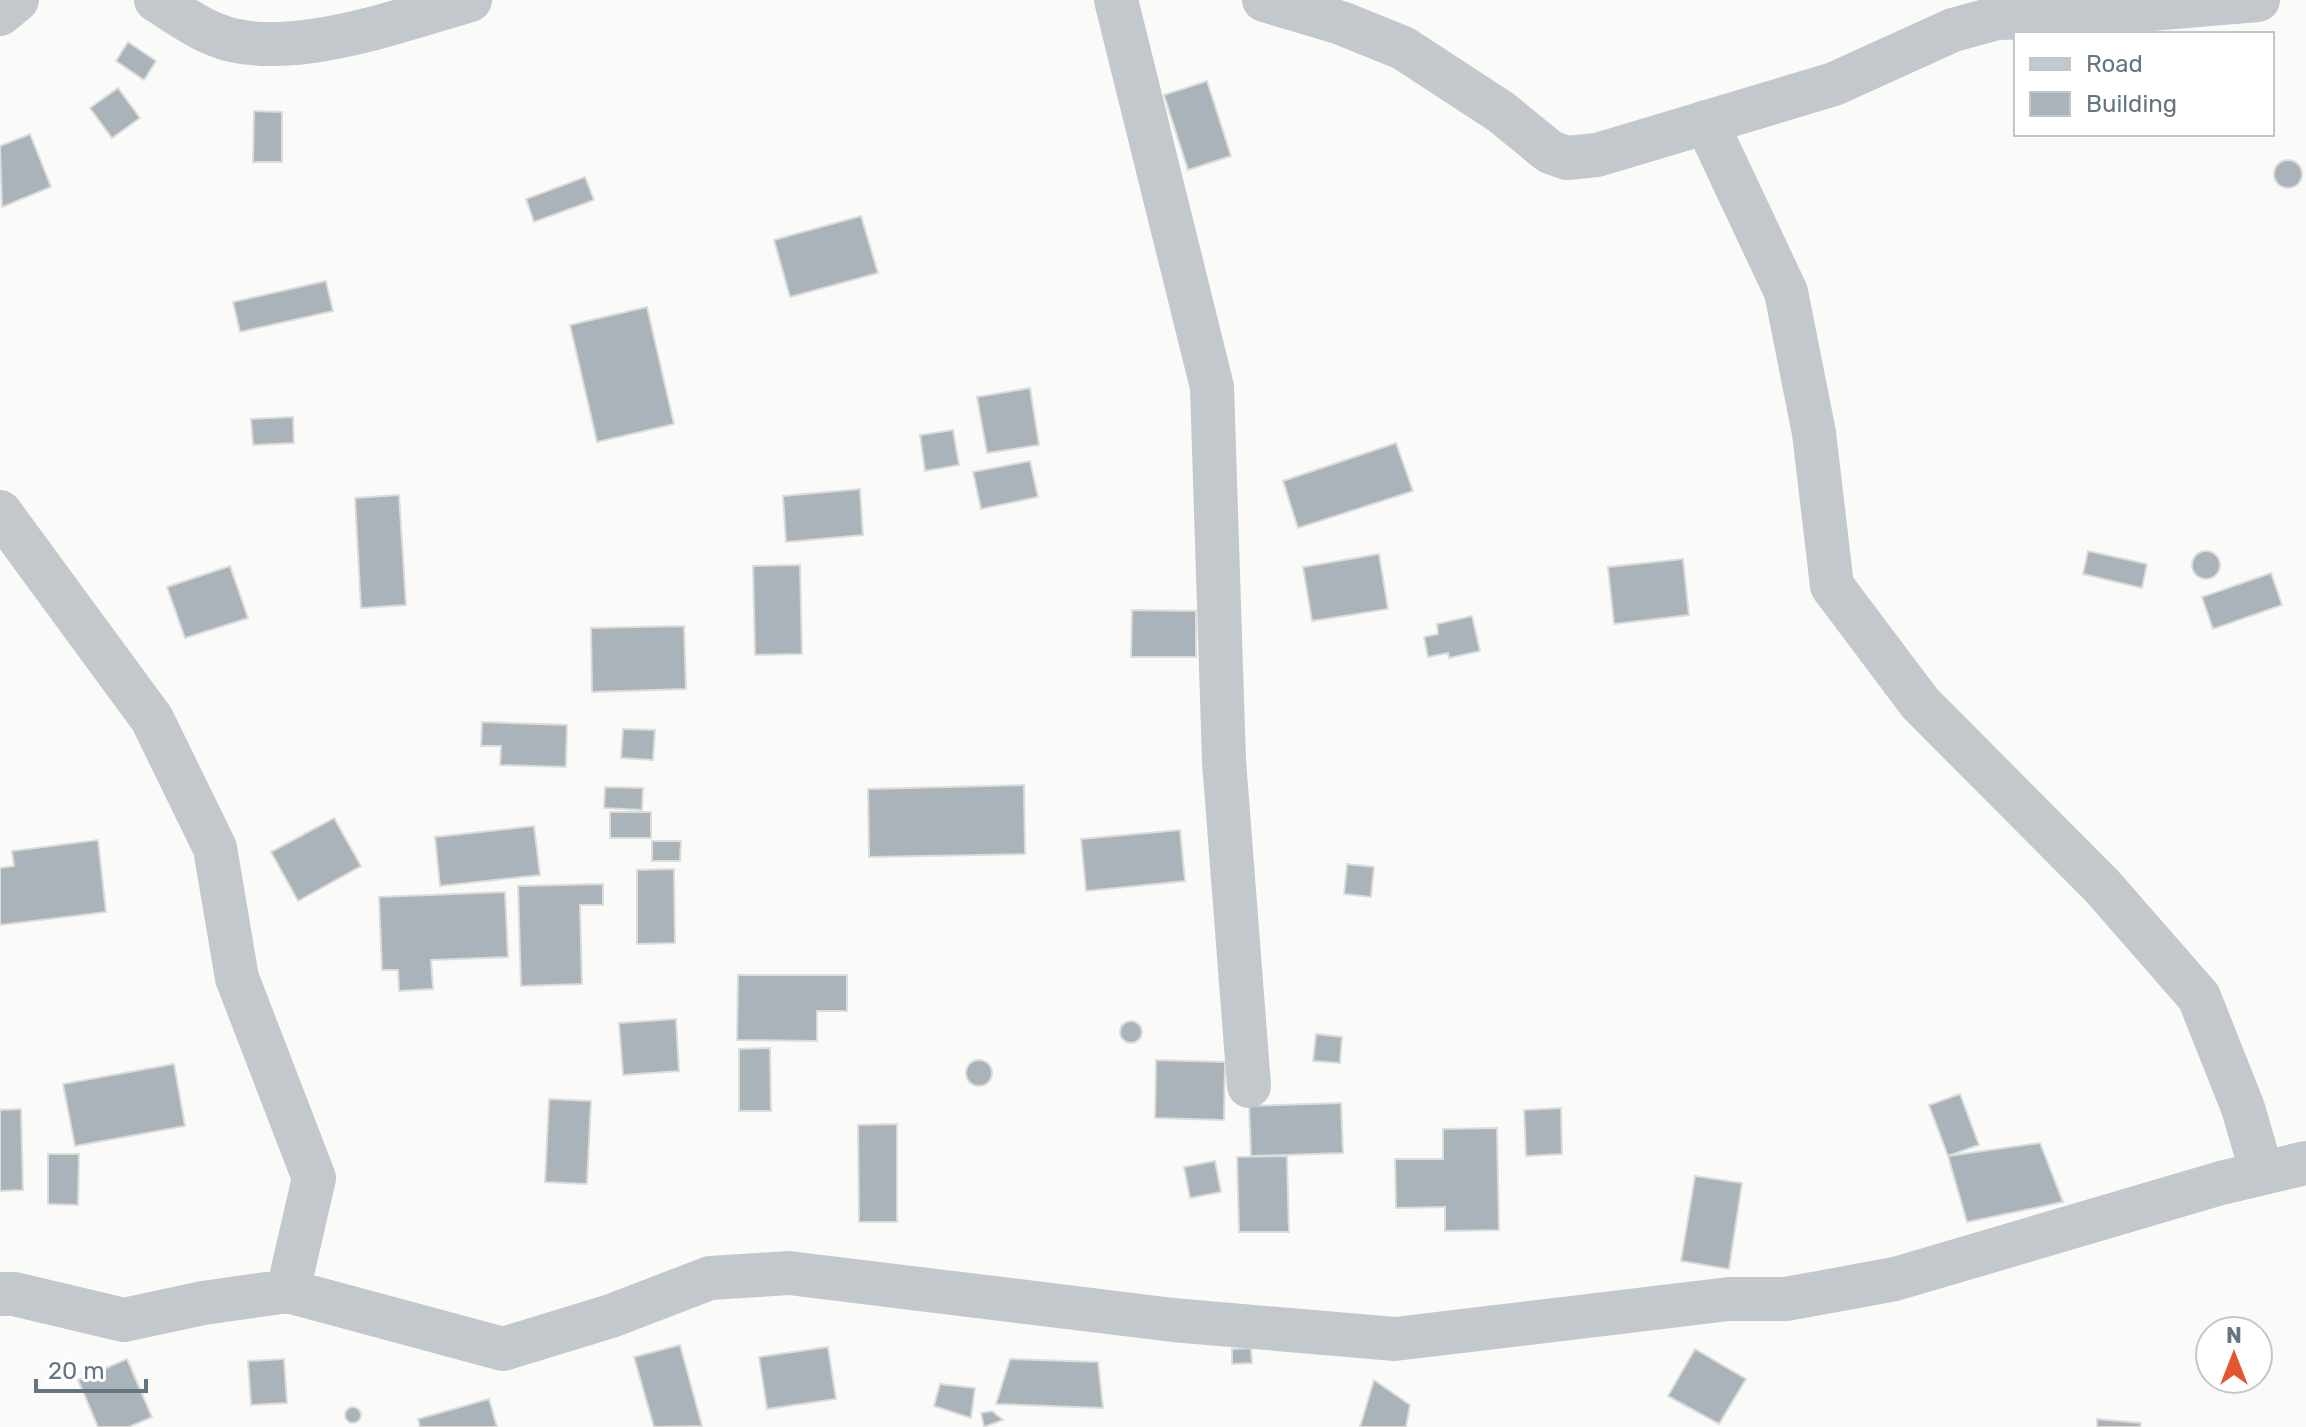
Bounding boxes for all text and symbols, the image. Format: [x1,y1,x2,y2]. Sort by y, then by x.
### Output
legend [2014,32,2274,136]
text: Road [2086,50,2143,78]
text: Building [2086,90,2177,118]
north arrow [2194,1315,2274,1395]
text: N [2226,1322,2242,1349]
scale bar [36,1343,146,1393]
text: 20 m [48,1357,105,1385]

